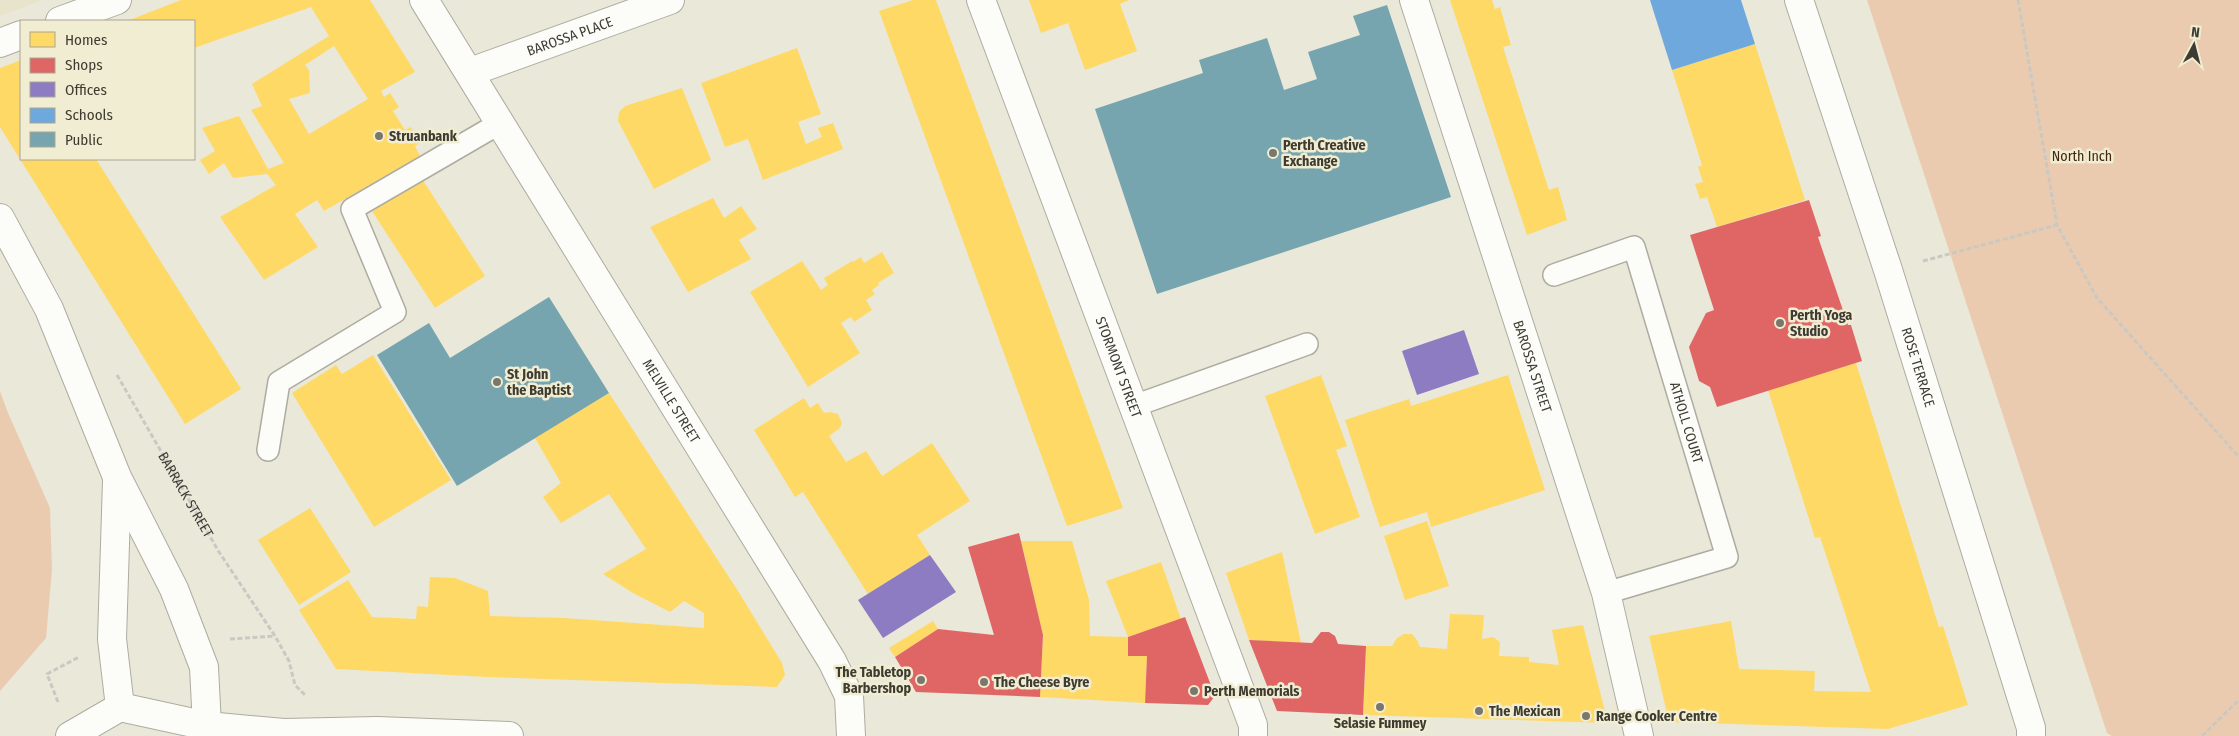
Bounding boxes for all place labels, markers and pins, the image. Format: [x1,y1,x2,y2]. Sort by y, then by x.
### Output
place label: Struanbank [389,128,458,145]
marker: Struanbank [373,130,385,142]
place label: Perth Creative Exchange [1283,137,1366,170]
marker: Perth Creative Exchange [1267,147,1279,159]
place label: Perth Yoga Studio [1790,307,1852,340]
marker: Perth Yoga Studio [1774,317,1786,329]
place label: St John the Baptist [507,366,572,399]
marker: St John the Baptist [491,376,503,388]
place label: The Tabletop Barbershop [835,664,911,697]
marker: The Tabletop Barbershop [915,674,927,686]
place label: The Cheese Byre [994,674,1089,691]
marker: The Cheese Byre [978,676,990,688]
place label: Perth Memorials [1204,683,1299,700]
marker: Perth Memorials [1188,685,1200,697]
marker: Selasie Fummey [1374,701,1386,713]
place label: The Mexican [1489,703,1561,720]
marker: The Mexican [1473,705,1485,717]
place label: Range Cooker Centre [1596,708,1717,725]
marker: Range Cooker Centre [1580,710,1592,722]
place label: Selasie Fummey [1334,715,1427,732]

